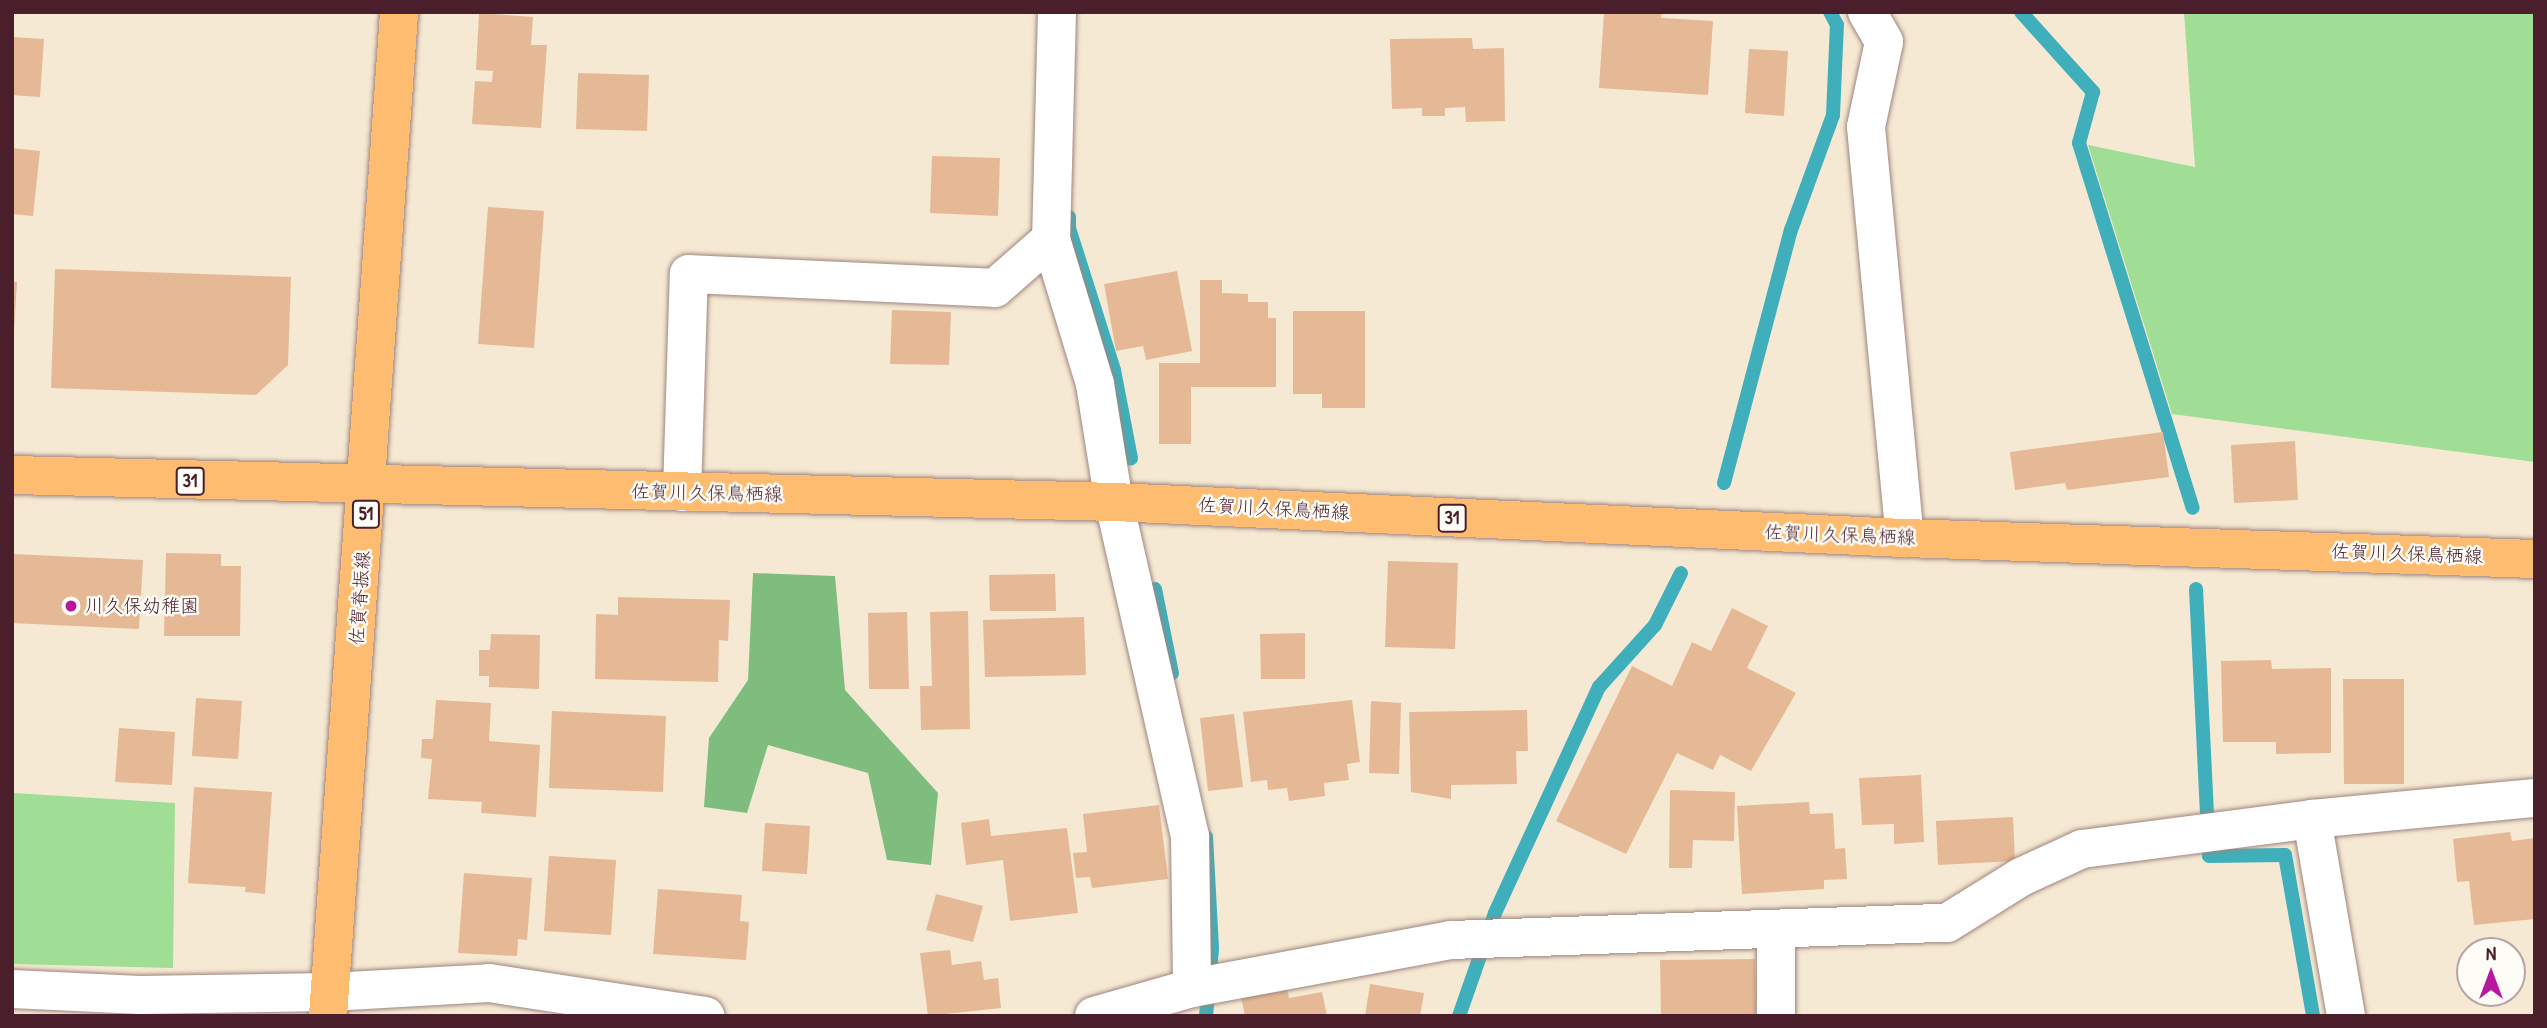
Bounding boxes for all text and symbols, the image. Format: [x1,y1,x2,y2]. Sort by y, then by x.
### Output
road number: 31 [174,466,206,495]
street label: 佐賀川久保鳥栖線 [631,480,783,506]
street label: 佐賀川久保鳥栖線 [1198,494,1350,524]
road number: 51 [350,500,382,528]
road number: 31 [1436,504,1468,532]
street label: 佐賀川久保鳥栖線 [1764,521,1916,549]
street label: 佐賀川久保鳥栖線 [2331,540,2483,568]
street label: 佐賀脊振線 [345,550,375,646]
place label: 川久保幼稚園 [85,595,199,617]
marker: 川久保幼稚園 [63,598,79,614]
north arrow [2456,937,2526,1007]
text: N [2486,940,2496,966]

